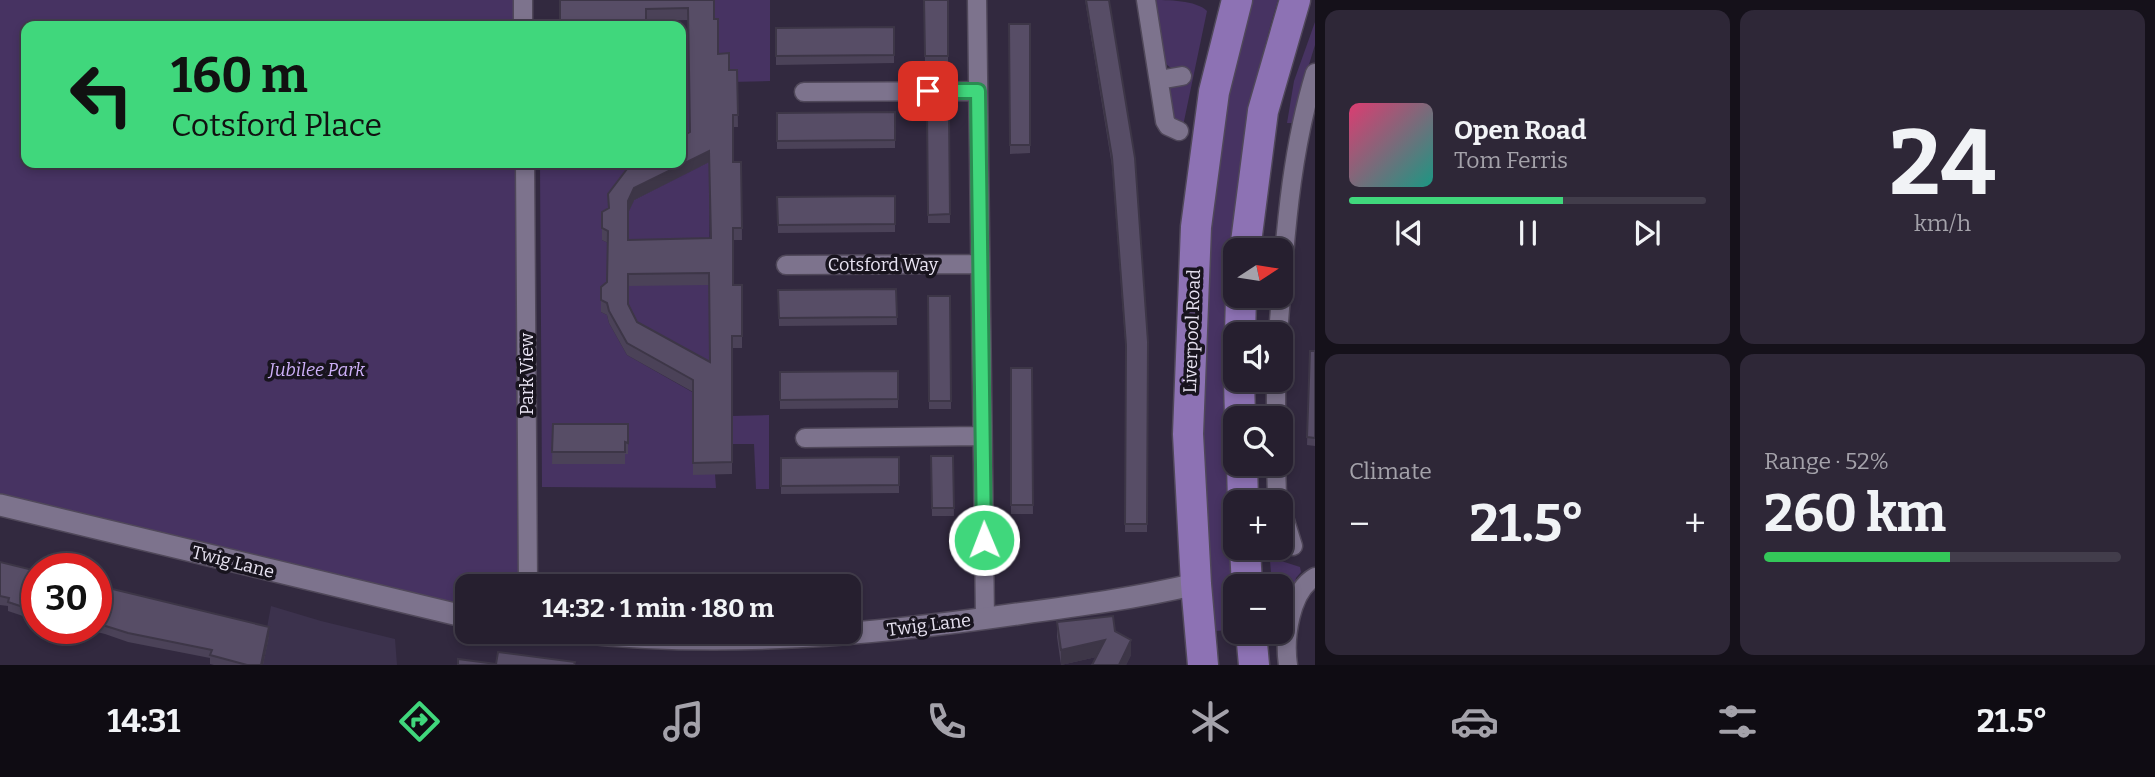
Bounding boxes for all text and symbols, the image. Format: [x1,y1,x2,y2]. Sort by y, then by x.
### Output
text: 160 m [171,46,308,105]
icon: left [56,49,147,140]
pin [898,61,958,121]
icon: arrive [909,72,947,110]
text: Cotsford Place [171,106,382,144]
text: 24 [1889,109,1996,218]
text: Open Road [1454,115,1586,146]
text: Tom Ferris [1454,146,1568,174]
text: km/h [1914,209,1971,237]
icon: previous [1390,214,1428,252]
icon: pause [1509,214,1547,252]
icon: next [1628,214,1666,252]
north arrow [1223,238,1293,308]
map controls [1223,238,1293,644]
street label: Cotsford Way [828,254,939,276]
street label: Liverpool Road [1179,268,1205,393]
button: sound [1223,322,1293,392]
street label: Park View [516,332,538,415]
park label: Jubilee Park [267,359,365,381]
button: search [1223,406,1293,476]
text: Range · 52% [1764,447,1889,475]
text: Climate [1349,457,1432,485]
text: 260 km [1764,482,1946,545]
button: + [1223,490,1293,560]
text: 21.5° [1470,492,1585,555]
text: − [1349,501,1370,547]
text: + [1684,501,1706,547]
position arrow [947,503,1021,577]
street label: Twig Lane [189,541,277,583]
speed limit sign: 30 [21,553,112,644]
button: − [1223,574,1293,644]
text: 14:32 · 1 min · 180 m [542,593,774,624]
street label: Twig Lane [886,609,972,641]
icon: directions [395,697,444,746]
icon: music [659,697,708,746]
icon: phone [922,697,971,746]
icon: climate [1186,697,1235,746]
icon: car [1450,697,1499,746]
icon: filters [1713,697,1762,746]
text: 14:31 [107,702,180,740]
text: 21.5° [1977,702,2048,740]

